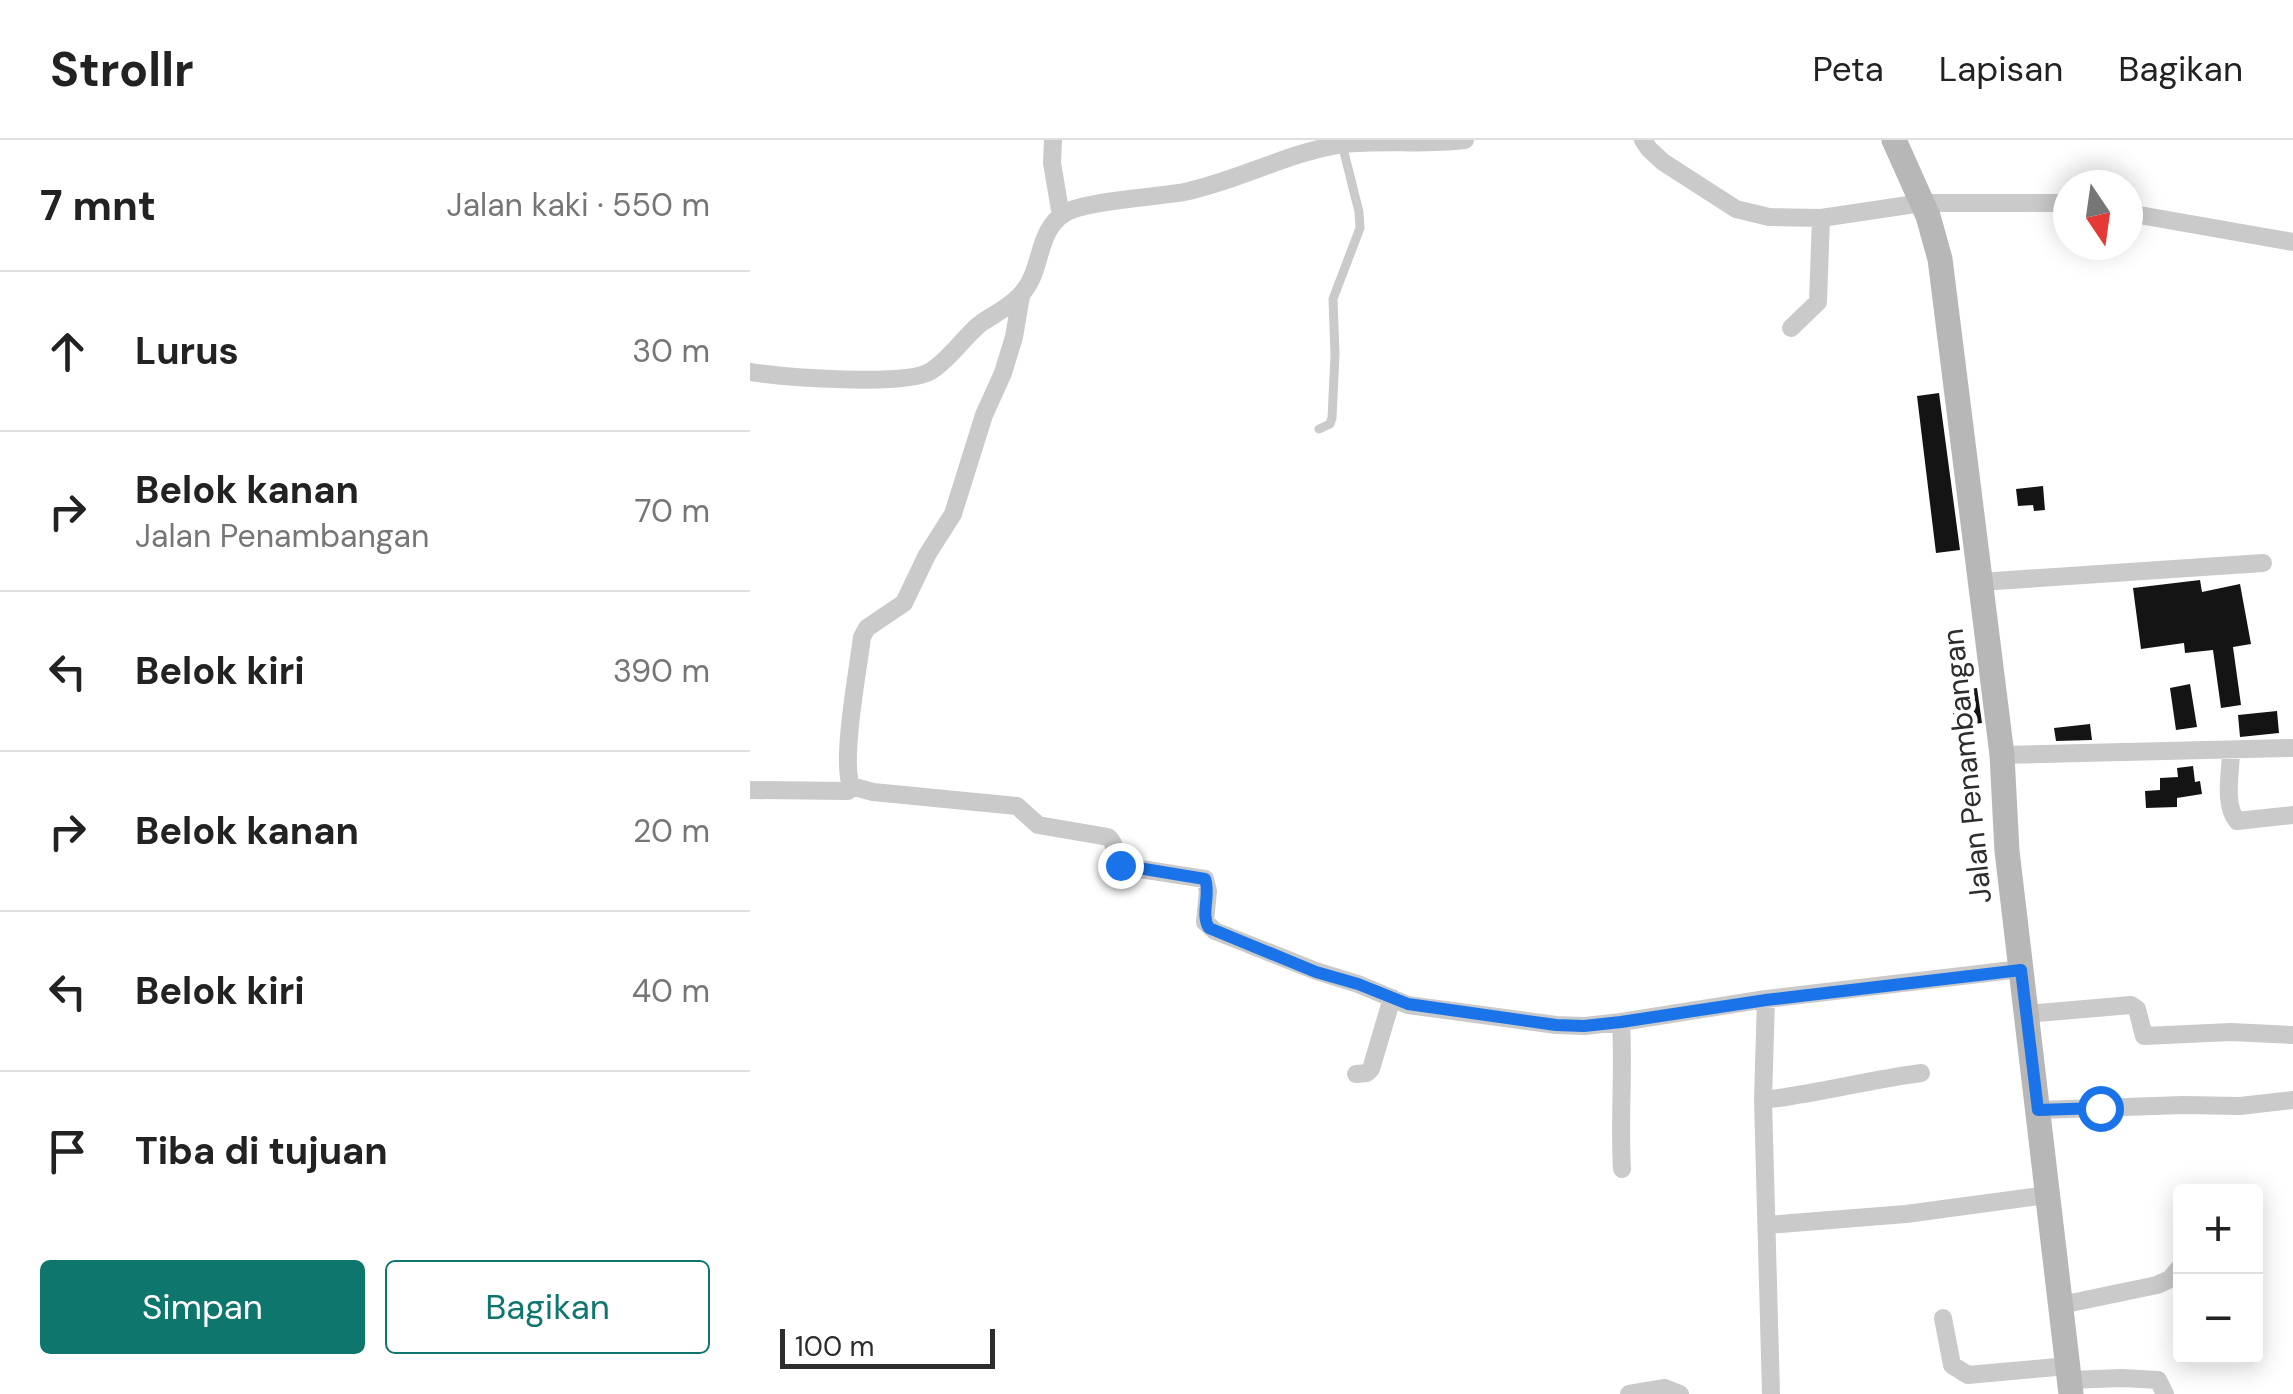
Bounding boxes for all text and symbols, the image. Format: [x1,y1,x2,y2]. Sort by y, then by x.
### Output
text: Strollr [50,38,194,101]
text: Peta [1812,46,1884,92]
text: Lapisan [1939,46,2063,92]
text: Bagikan [2118,46,2243,92]
north arrow [2053,170,2143,260]
text: 7 mnt [40,178,156,233]
text: Jalan kaki · 550 m [447,184,710,226]
icon: ahead [40,324,95,379]
text: Lurus [135,326,239,376]
text: 30 m [632,330,710,372]
text: Belok kanan [135,465,359,515]
icon: right [40,484,95,539]
text: 70 m [634,490,710,532]
text: Jalan Penambangan [135,515,429,557]
street label: Jalan Penambangan [1933,627,2000,905]
icon: left [40,644,95,699]
text: Belok kiri [135,646,305,696]
text: 390 m [613,650,710,692]
icon: right [40,804,95,859]
text: Belok kanan [135,806,359,856]
text: 20 m [633,810,710,852]
route end [1098,843,1144,889]
icon: left [40,964,95,1019]
text: Belok kiri [135,966,305,1016]
text: 40 m [632,970,710,1012]
route start [2078,1086,2124,1132]
icon: arrive [40,1124,95,1179]
text: Tiba di tujuan [135,1126,388,1176]
map controls [2173,1184,2263,1364]
button: + [2173,1184,2263,1274]
button: Simpan [40,1260,365,1354]
button: Bagikan [385,1260,710,1354]
button: − [2173,1274,2263,1364]
scale bar [780,1324,995,1368]
text: 100 m [795,1328,874,1365]

